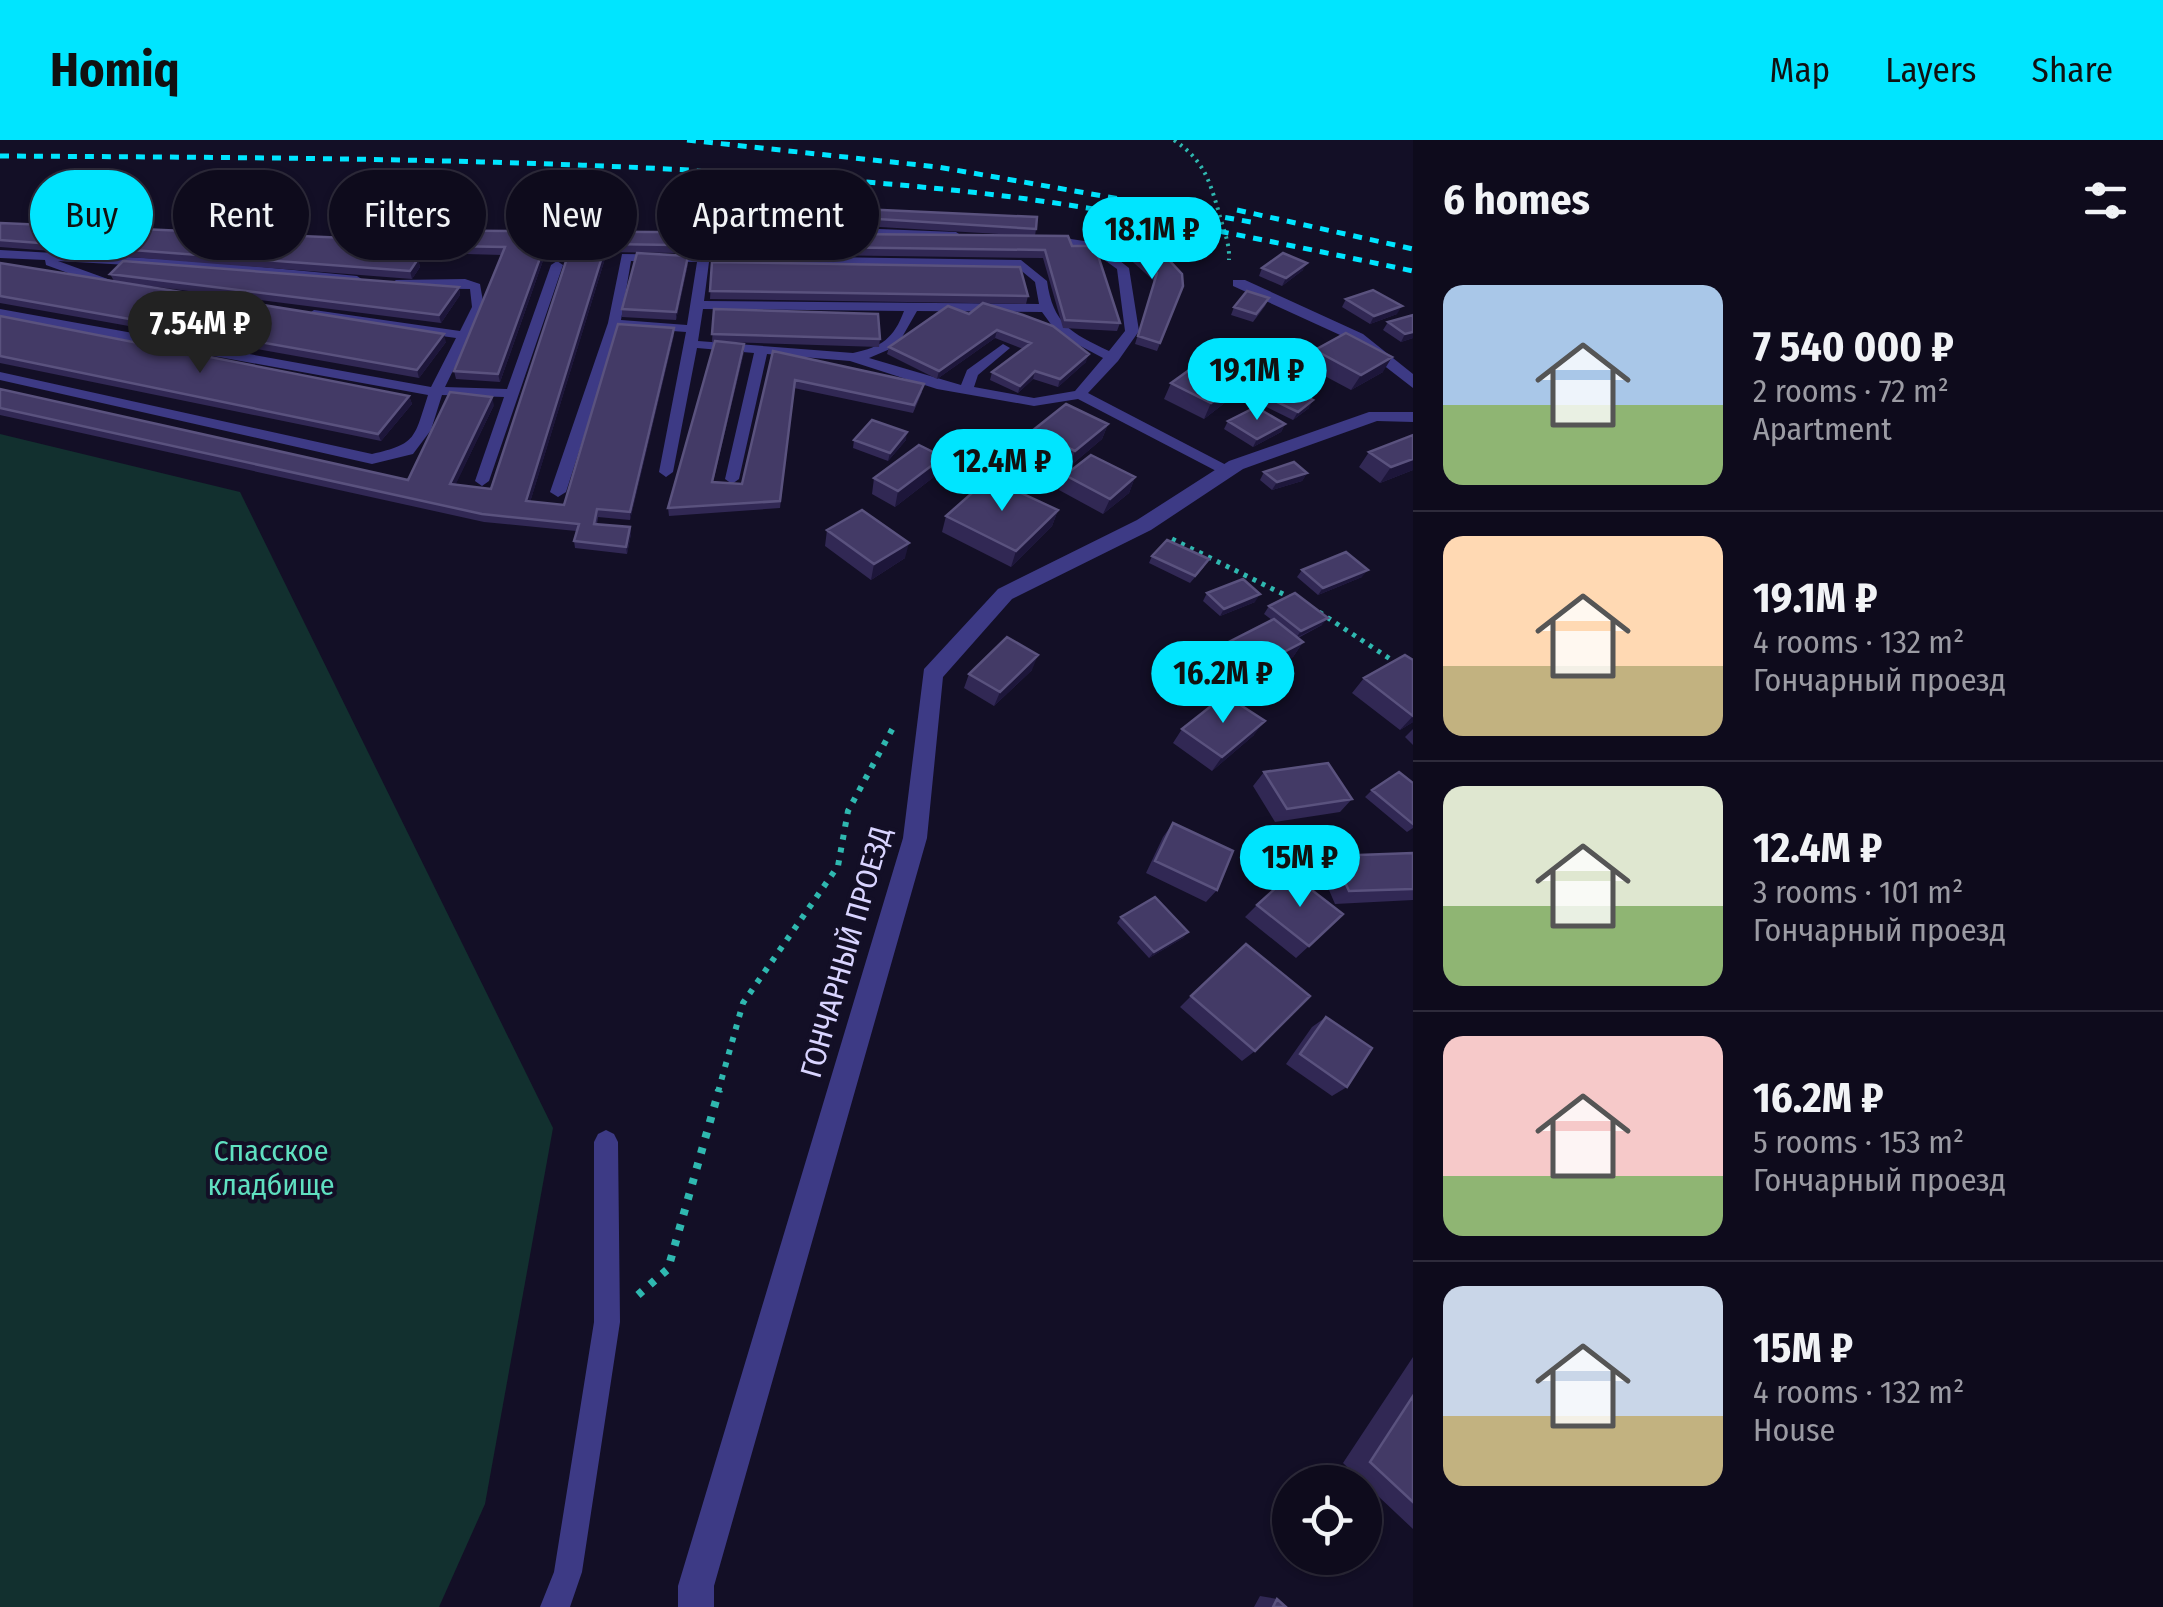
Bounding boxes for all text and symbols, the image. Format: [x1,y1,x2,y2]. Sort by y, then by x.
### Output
text: Homiq [50,41,180,99]
text: Map [1770,49,1830,91]
text: Layers [1885,49,1977,91]
text: Share [2032,49,2113,91]
chip: Buy [30,170,153,260]
chip: Rent [173,170,309,260]
chip: Filters [329,170,486,260]
chip: New [506,170,637,260]
chip: Apartment [657,170,879,260]
icon: filters [2078,173,2133,228]
text: 6 homes [1443,175,1590,225]
pin: 18.1M ₽ [1060,197,1244,282]
text: 18.1M ₽ [1104,210,1200,248]
pin: 7.54M ₽ [108,291,292,376]
text: 7.54M ₽ [150,304,250,342]
text: 7 540 000 ₽ [1753,322,1954,372]
icon: home [1523,325,1643,445]
pin: 19.1M ₽ [1165,338,1349,423]
text: 19.1M ₽ [1210,351,1304,389]
text: 2 rooms · 72 m² [1753,372,1949,410]
text: Apartment [1753,410,1892,448]
pin: 12.4M ₽ [910,429,1094,514]
text: 12.4M ₽ [953,442,1051,480]
text: 19.1M ₽ [1753,573,1877,623]
icon: home [1523,576,1643,696]
text: 4 rooms · 132 m² [1753,623,1964,661]
pin: 16.2M ₽ [1131,641,1315,726]
text: 16.2M ₽ [1173,654,1273,692]
text: Гончарный проезд [1753,661,2006,699]
street label: ГОНЧАРНЫЙ ПРОЕЗД [793,822,899,1082]
text: 12.4M ₽ [1753,823,1882,873]
pin: 15M ₽ [1230,825,1370,910]
icon: home [1523,826,1643,946]
text: 15M ₽ [1262,838,1338,876]
text: 3 rooms · 101 m² [1753,873,1963,911]
text: Гончарный проезд [1753,911,2006,949]
text: 16.2M ₽ [1753,1073,1884,1123]
icon: home [1523,1076,1643,1196]
text: 5 rooms · 153 m² [1753,1123,1964,1161]
park label: Спасское кладбище [207,1133,335,1203]
text: Гончарный проезд [1753,1161,2006,1199]
text: 15M ₽ [1753,1323,1853,1373]
icon: home [1523,1326,1643,1446]
text: 4 rooms · 132 m² [1753,1373,1964,1411]
text: House [1753,1411,1835,1449]
map controls [1272,1465,1382,1575]
button: locate [1272,1465,1382,1575]

